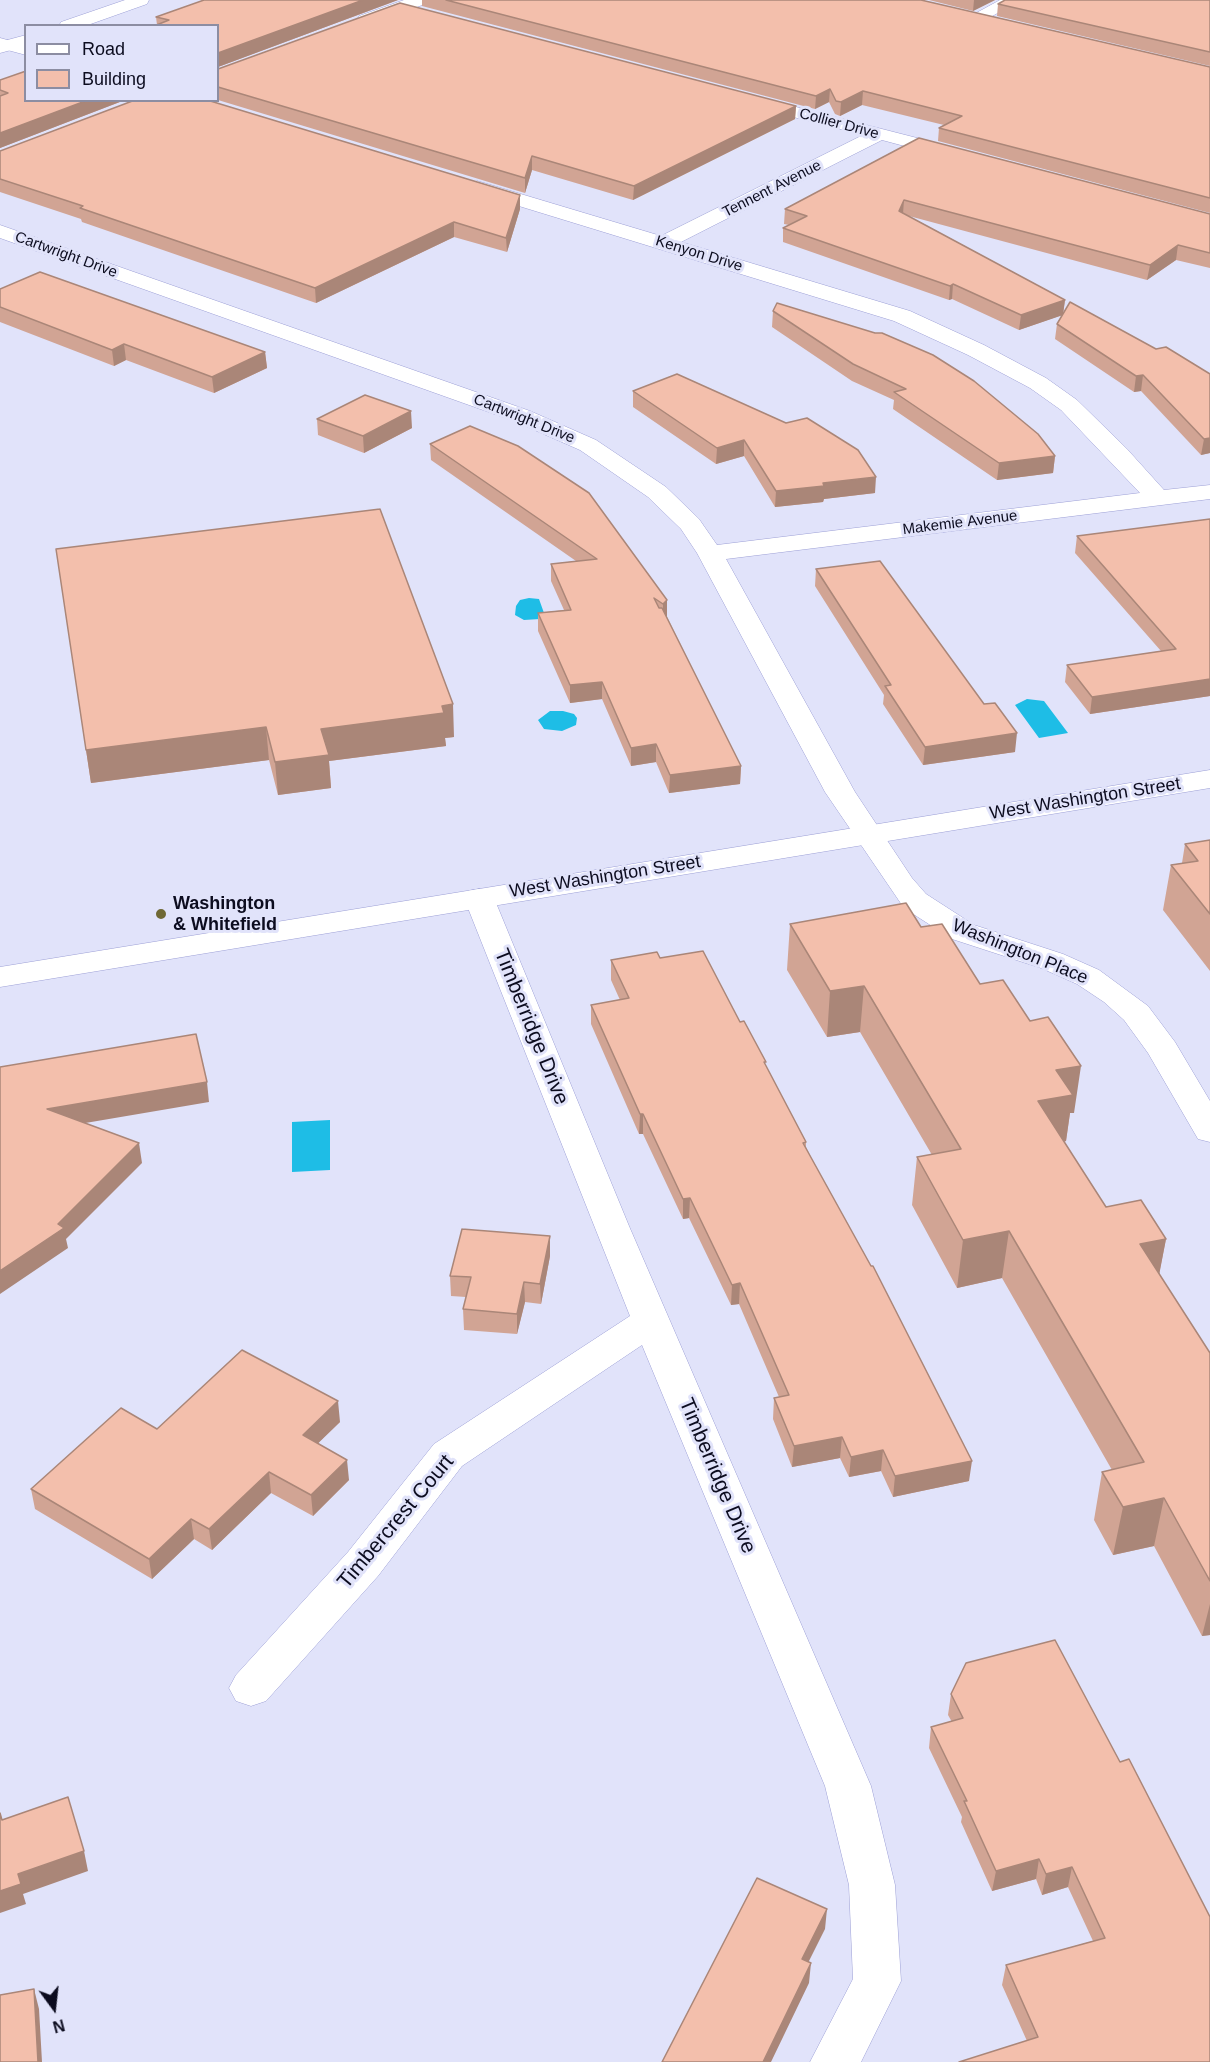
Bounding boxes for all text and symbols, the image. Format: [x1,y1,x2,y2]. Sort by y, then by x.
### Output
legend [24,24,219,102]
text: Road [82,39,125,59]
text: Building [82,69,146,89]
street label: Collier Drive [797,105,881,143]
street label: Tennent Avenue [720,156,824,222]
street label: Cartwright Drive [12,228,120,282]
street label: Kenyon Drive [653,232,745,276]
street label: Cartwright Drive [471,391,577,447]
street label: Makemie Avenue [902,507,1018,539]
street label: West Washington Street [988,773,1182,825]
street label: West Washington Street [508,851,702,903]
place label: Washington & Whitefield [173,893,277,936]
marker: Washington & Whitefield [154,907,168,921]
street label: Washington Place [949,915,1091,989]
street label: Timberridge Drive [488,945,574,1109]
street label: Timberridge Drive [673,1395,761,1557]
street label: Timbercrest Court [333,1450,459,1594]
north arrow [24,1978,84,2038]
text: N [51,2016,67,2036]

